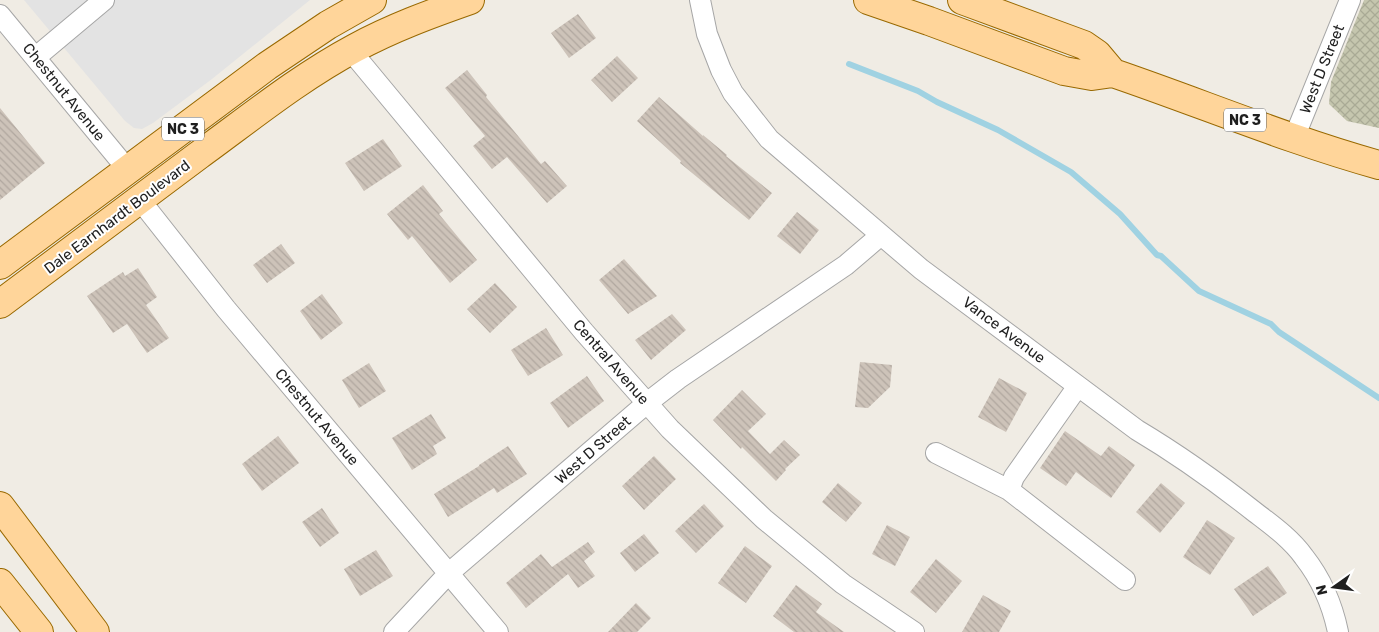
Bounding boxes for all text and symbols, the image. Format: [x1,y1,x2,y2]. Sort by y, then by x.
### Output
street label: West D Street [1296,22,1348,116]
street label: Chestnut Avenue [19,39,109,145]
road number: NC 3 [1224,108,1266,132]
road number: NC 3 [162,118,204,140]
street label: Dale Earnhardt Boulevard [40,156,194,278]
street label: Vance Avenue [959,293,1049,367]
street label: Central Avenue [569,316,653,408]
street label: Chestnut Avenue [271,365,363,469]
street label: West D Street [551,412,635,488]
north arrow [1309,562,1359,612]
text: N [1312,583,1331,597]

